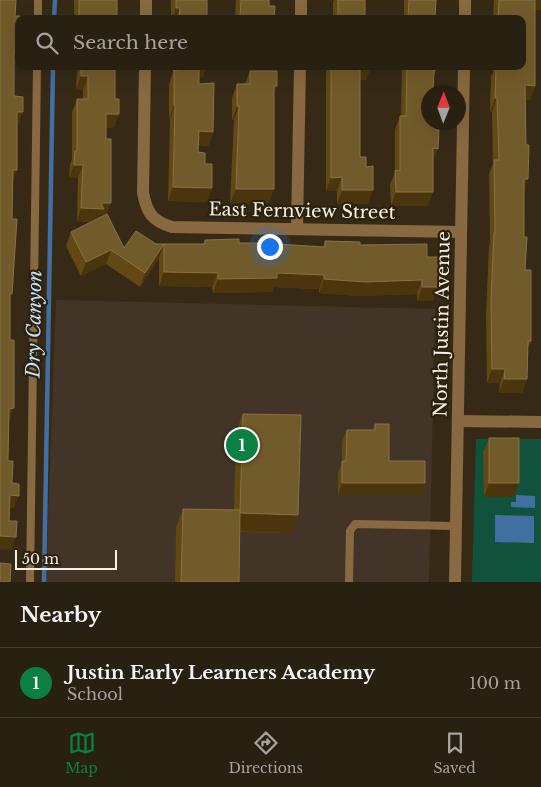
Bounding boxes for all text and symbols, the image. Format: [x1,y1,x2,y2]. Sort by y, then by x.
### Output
search box [15,15,526,70]
icon: search [33,29,61,57]
text: Search here [73,31,188,54]
north arrow [421,85,466,130]
street label: East Fernview Street [208,198,396,224]
street label: North Justin Avenue [429,231,455,417]
your location [257,234,283,260]
water label: Dry Canyon [22,270,46,379]
pin: 1 [226,426,258,464]
scale bar [15,547,118,570]
text: 50 m [22,550,59,568]
text: Nearby [20,602,101,628]
text: Justin Early Learners Academy [67,661,375,684]
text: 1 [33,673,39,693]
text: 100 m [469,673,521,693]
text: School [67,684,123,704]
tab: Map [65,729,98,777]
tab: Directions [228,729,303,777]
tab: Saved [433,729,476,777]

